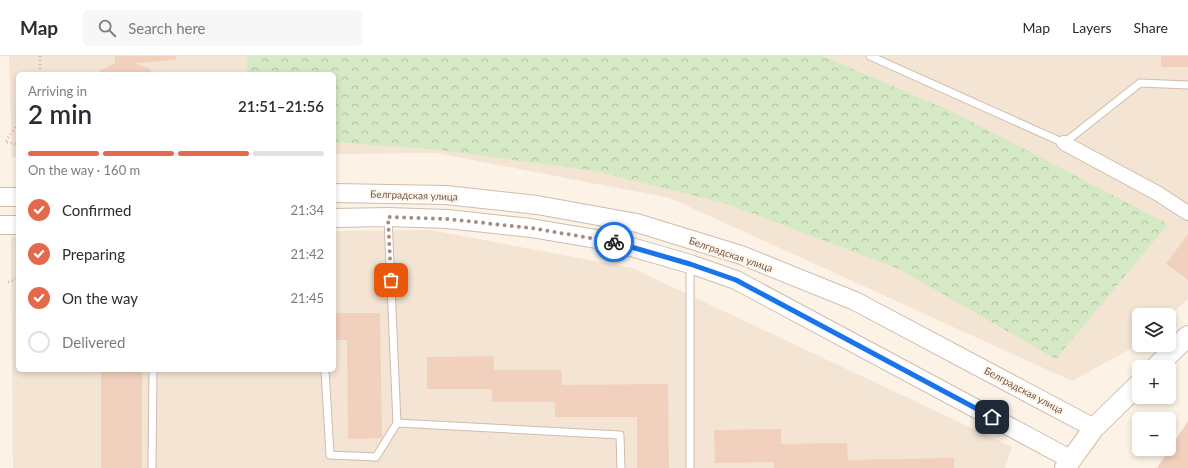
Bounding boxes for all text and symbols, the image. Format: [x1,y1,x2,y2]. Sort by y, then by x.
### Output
search box [82,10,362,46]
text: Map [20,16,58,39]
icon: search [96,17,118,39]
text: Search here [128,19,206,37]
text: Map [1022,19,1050,36]
text: Layers [1072,19,1112,36]
text: Share [1134,19,1168,36]
text: Arriving in [28,83,87,99]
text: 21:51–21:56 [238,97,324,115]
text: 2 min [28,98,92,130]
text: On the way · 160 m [28,162,140,178]
street label: Белградская улица [370,187,458,203]
icon: check [28,199,50,221]
text: Confirmed [62,201,131,219]
text: 21:34 [291,202,324,218]
courier [594,222,634,262]
icon: bike [603,231,625,253]
street label: Белградская улица [688,234,775,274]
icon: check [28,243,50,265]
text: Preparing [62,245,125,263]
text: 21:42 [291,246,324,262]
pin [374,263,408,297]
icon: bag [380,269,402,291]
icon: check [28,287,50,309]
text: On the way [62,289,138,307]
text: 21:45 [291,290,324,306]
map controls [1132,308,1176,456]
button: layers [1132,308,1176,352]
text: Delivered [62,333,125,351]
button: + [1132,360,1176,404]
street label: Белградская улица [982,364,1066,416]
pin [975,400,1009,434]
icon: home [981,406,1003,428]
button: − [1132,412,1176,456]

